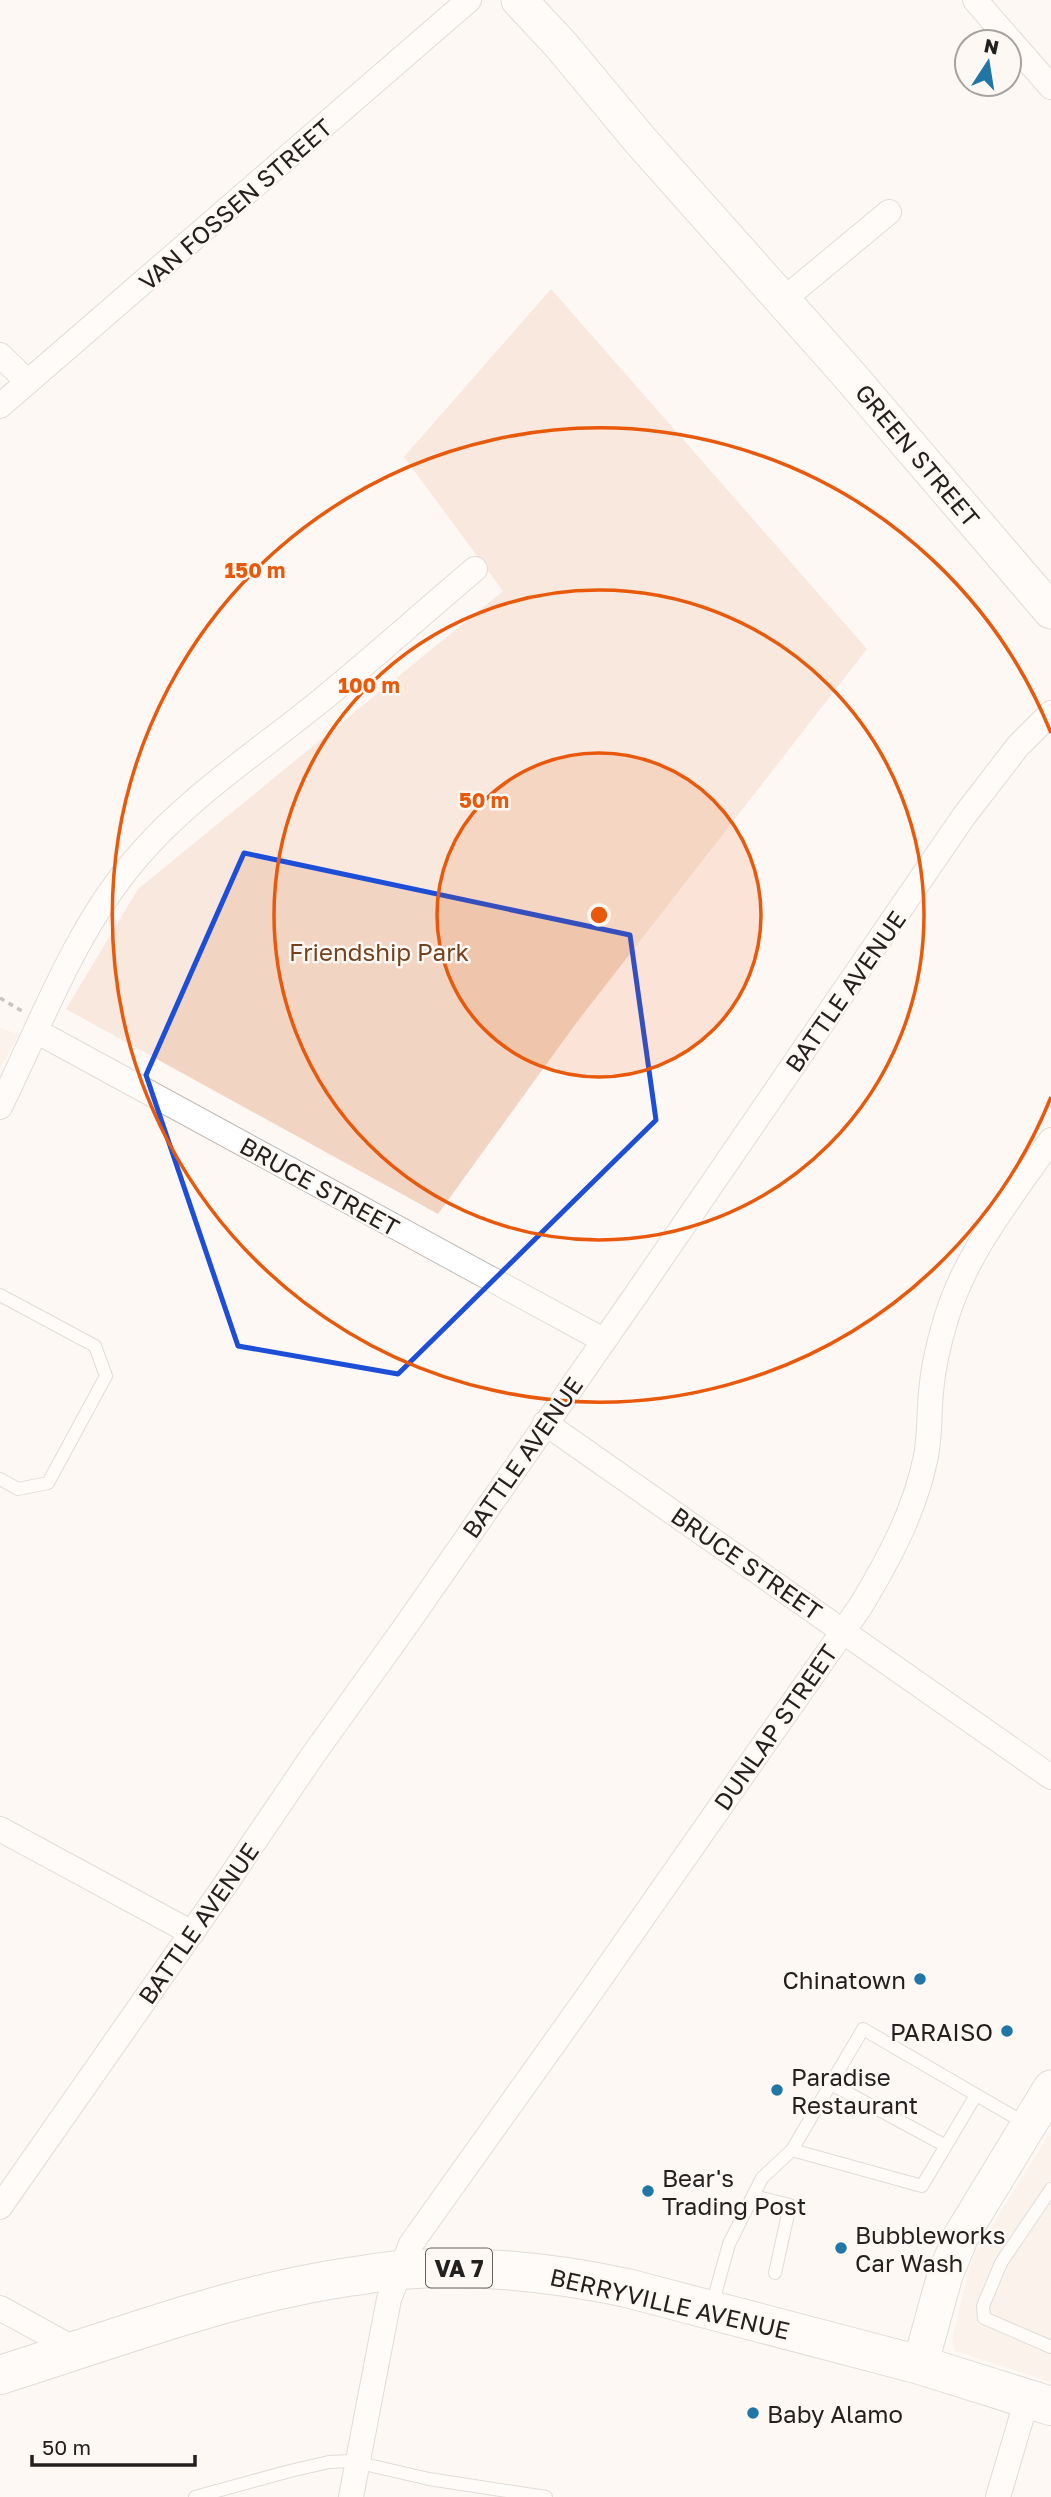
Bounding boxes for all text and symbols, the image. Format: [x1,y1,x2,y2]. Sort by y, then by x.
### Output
north arrow [953,28,1023,98]
text: N [982,33,1001,59]
street label: VAN FOSSEN STREET [132,112,338,296]
street label: GREEN STREET [850,378,986,532]
text: 150 m [225,557,285,583]
text: 100 m [338,672,400,698]
text: 50 m [459,787,509,813]
centre of rings [587,903,611,927]
street label: BATTLE AVENUE [779,905,911,1077]
park label: Friendship Park [289,937,469,966]
street label: BRUCE STREET [235,1130,405,1242]
street label: BATTLE AVENUE [456,1371,588,1543]
street label: BRUCE STREET [666,1500,828,1626]
street label: DUNLAP STREET [707,1639,843,1815]
street label: BATTLE AVENUE [132,1837,264,2009]
place label: Chinatown [782,1965,906,1994]
marker: Chinatown [912,1971,928,1987]
place label: PARAISO [890,2017,993,2046]
marker: PARAISO [999,2023,1015,2039]
place label: Paradise Restaurant [791,2062,918,2119]
marker: Paradise Restaurant [769,2082,785,2098]
place label: Bear's Trading Post [662,2163,806,2220]
marker: Bear's Trading Post [640,2183,656,2199]
place label: Bubbleworks Car Wash [855,2220,1005,2277]
marker: Bubbleworks Car Wash [833,2240,849,2256]
road number: VA 7 [426,2248,492,2288]
street label: BERRYVILLE AVENUE [547,2261,793,2345]
place label: Baby Alamo [767,2399,903,2428]
marker: Baby Alamo [745,2405,761,2421]
scale bar [32,2424,194,2468]
text: 50 m [42,2434,91,2460]

